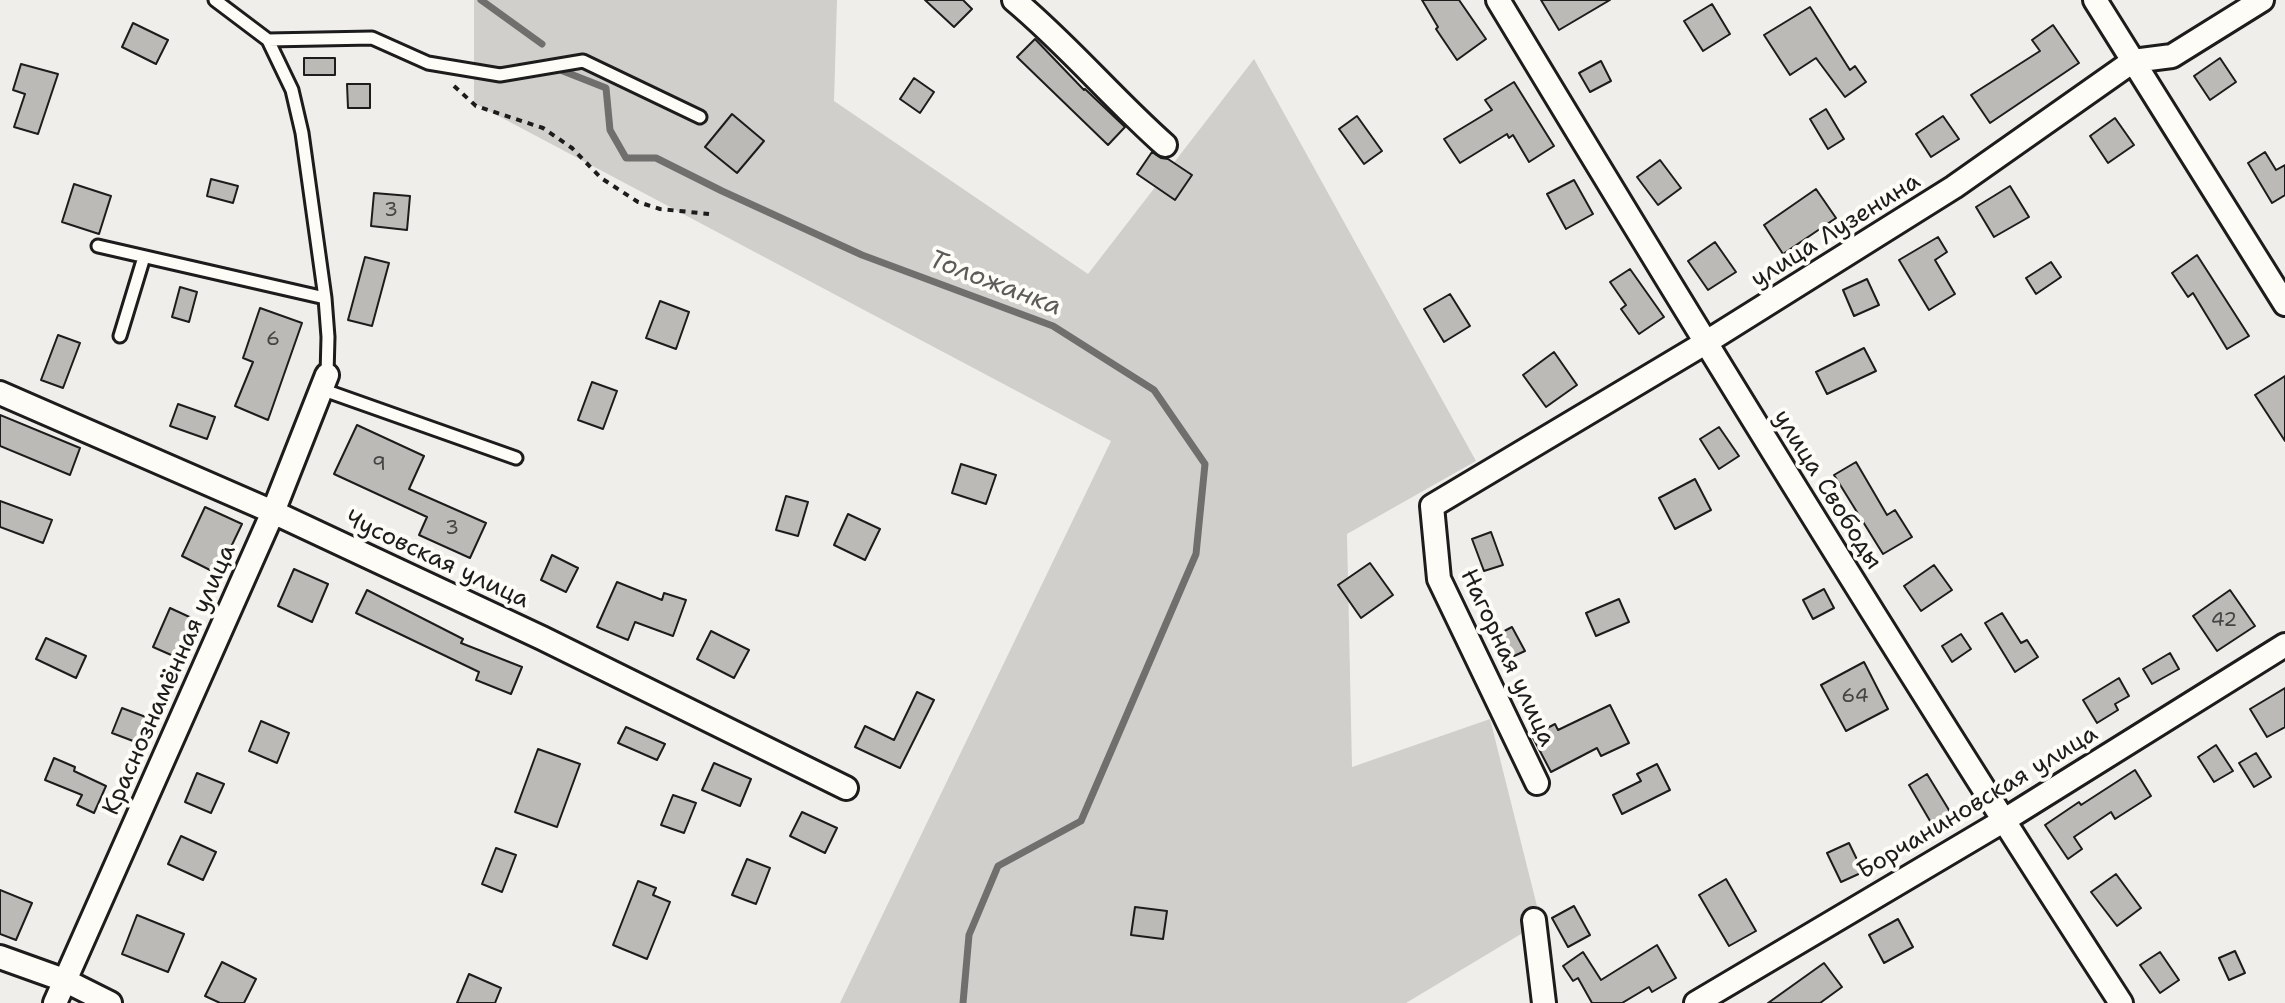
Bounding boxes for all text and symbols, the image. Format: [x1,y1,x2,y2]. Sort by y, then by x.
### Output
street label: улица Лузенина [1746,167,1926,295]
house number: 3 [384,199,398,223]
water label: Толожанка [924,244,1066,324]
house number: 6 [266,328,280,352]
street label: улица Свободы [1766,405,1888,575]
house number: 9 [372,453,386,477]
street label: Чусовская улица [340,505,534,615]
house number: 3 [445,517,459,541]
street label: Краснознамённая улица [97,540,243,820]
street label: Нагорная улица [1453,565,1561,751]
house number: 42 [2211,609,2237,633]
house number: 64 [1841,685,1869,709]
street label: Борчаниновская улица [1853,720,2103,886]

